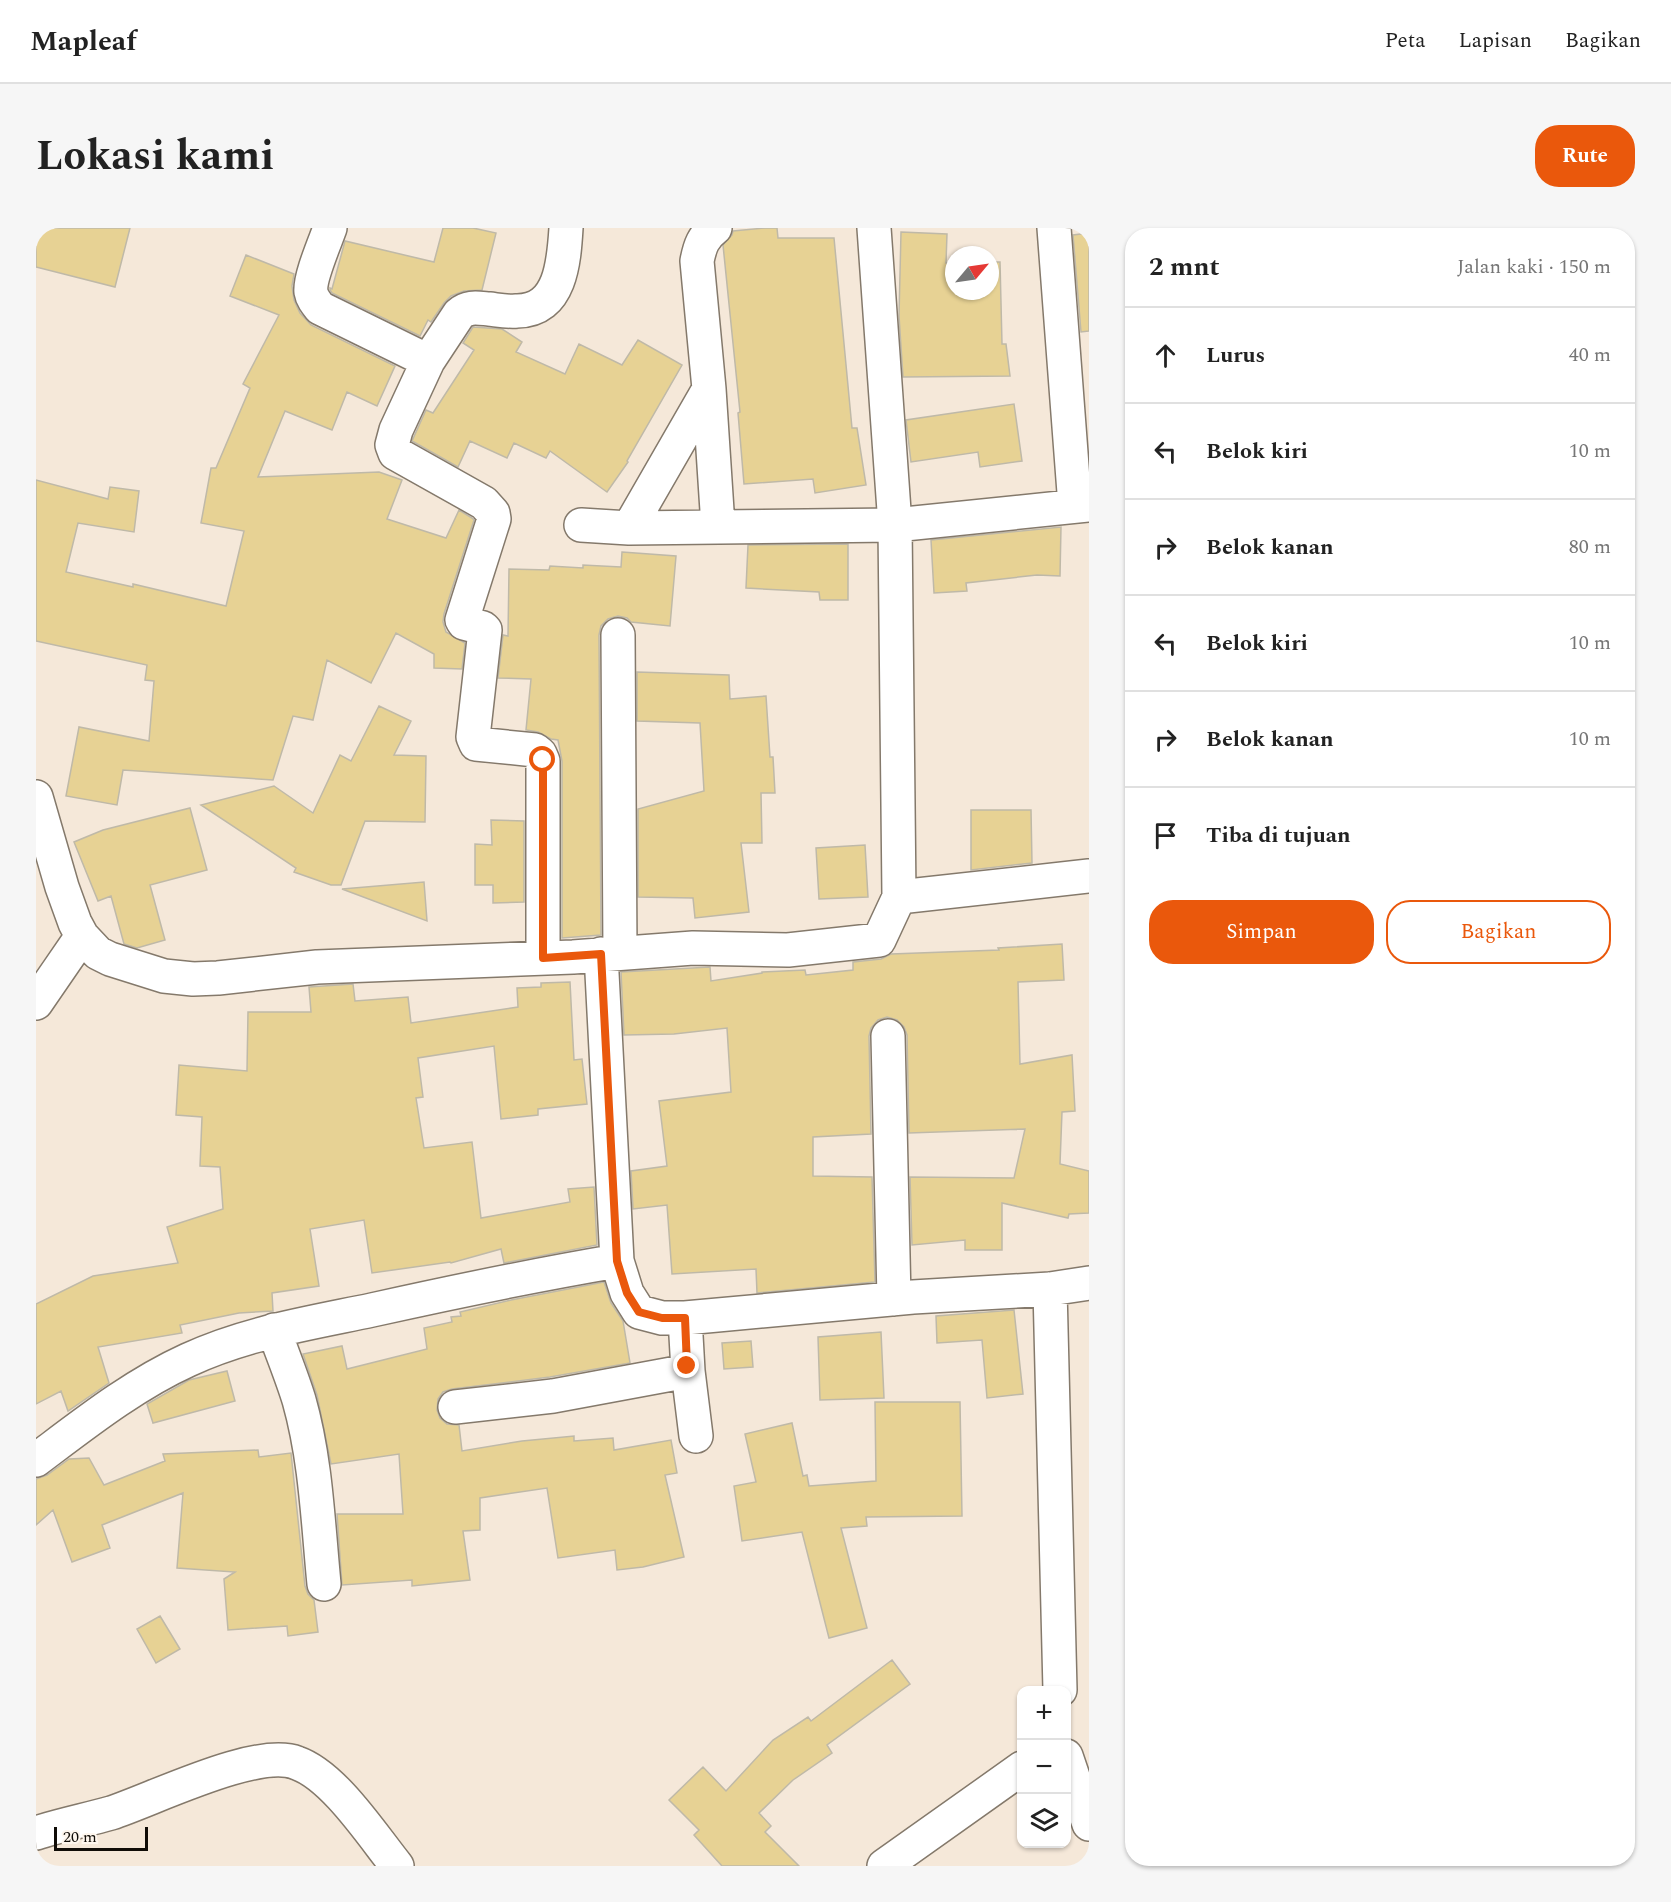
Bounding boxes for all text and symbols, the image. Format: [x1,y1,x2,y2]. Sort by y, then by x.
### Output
text: Mapleaf [30,20,137,63]
text: Peta [1385,25,1425,57]
text: Lapisan [1458,25,1532,57]
text: Bagikan [1565,25,1641,57]
text: Lokasi kami [36,125,274,188]
button: Rute [1535,125,1635,187]
north arrow [945,246,999,300]
text: 2 mnt [1149,247,1220,287]
text: Jalan kaki · 150 m [1457,252,1611,282]
icon: ahead [1149,339,1182,372]
text: Lurus [1206,339,1265,372]
text: 40 m [1569,340,1611,370]
icon: left [1149,435,1182,468]
text: Belok kiri [1206,435,1308,468]
text: 10 m [1569,436,1611,466]
icon: right [1149,531,1182,564]
text: Belok kanan [1206,531,1334,564]
text: 80 m [1569,532,1611,562]
icon: left [1149,627,1182,660]
text: Belok kiri [1206,627,1308,660]
text: 10 m [1569,628,1611,658]
icon: right [1149,723,1182,756]
text: Belok kanan [1206,723,1334,756]
text: 10 m [1569,724,1611,754]
route start [529,746,555,772]
icon: arrive [1149,819,1182,852]
text: Tiba di tujuan [1206,819,1351,852]
button: Simpan [1149,900,1374,964]
button: Bagikan [1386,900,1611,964]
route end [673,1352,699,1378]
map controls [1017,1686,1071,1848]
button: + [1017,1686,1071,1740]
button: − [1017,1740,1071,1794]
button: layers [1017,1794,1071,1848]
scale bar [54,1824,148,1852]
text: 20 m [63,1825,97,1849]

